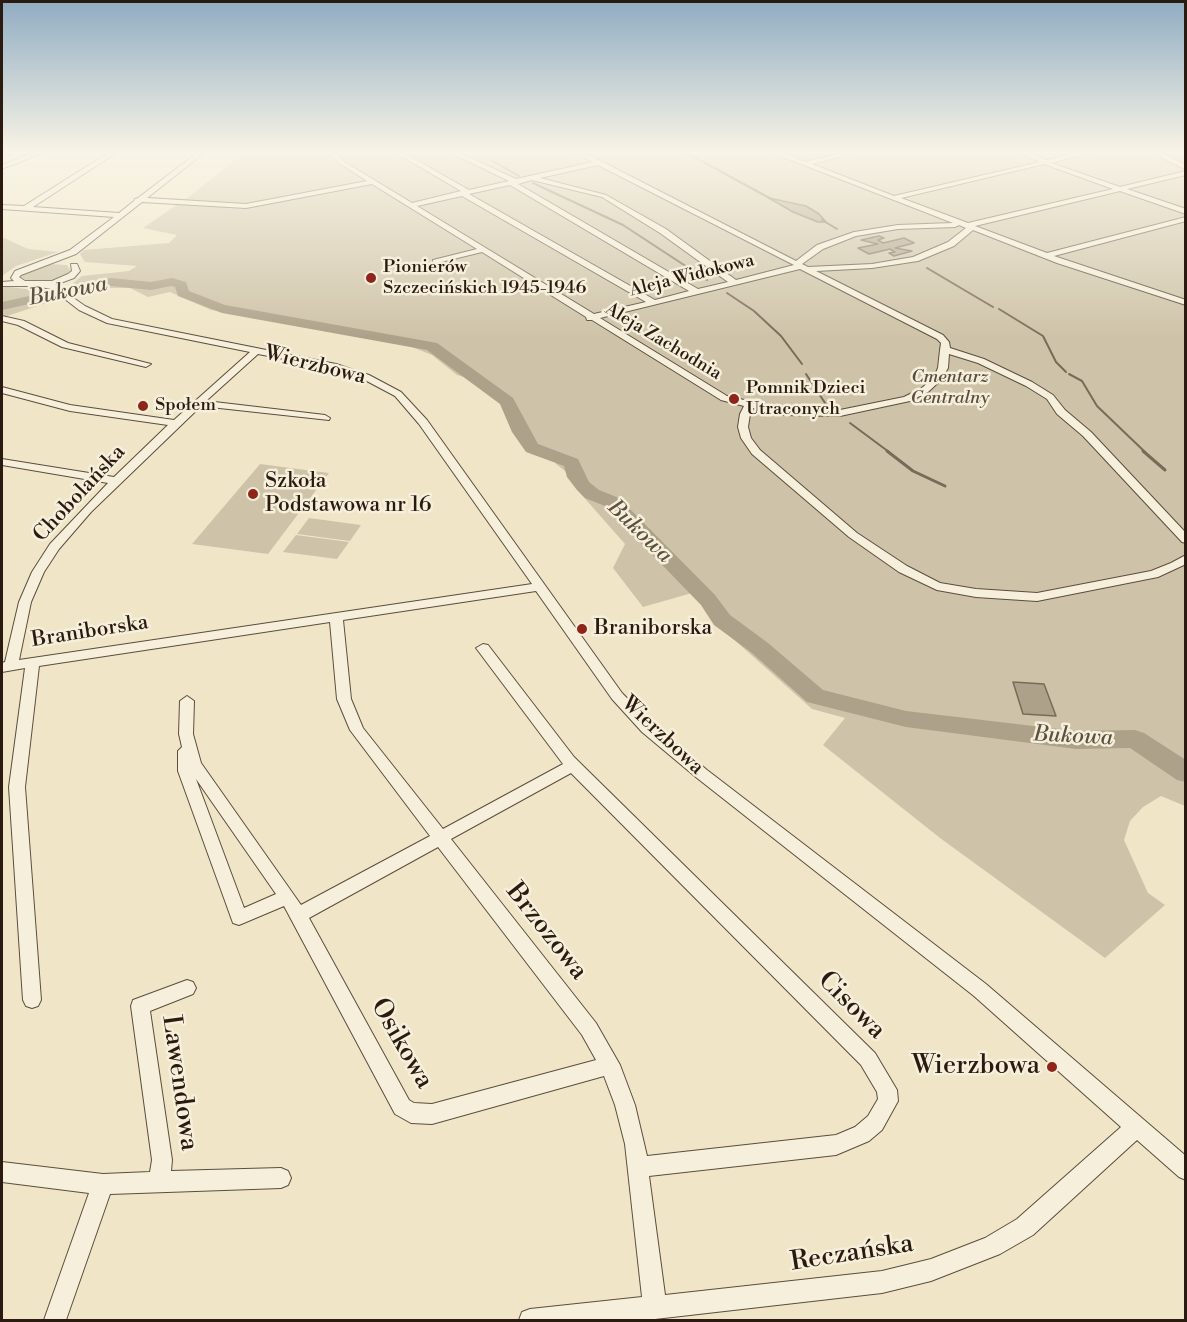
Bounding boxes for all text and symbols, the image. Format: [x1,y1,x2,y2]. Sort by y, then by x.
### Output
street label: Aleja Widokowa [627,250,757,302]
place label: Pionierów Szczecińskich 1945-1946 [383,257,586,300]
water label: Bukowa [26,271,110,313]
marker: Pionierów Szczecińskich 1945-1946 [364,271,378,285]
street label: Aleja Zachodnia [601,299,725,385]
street label: Wierzbowa [262,341,368,391]
park label: Cmentarz Centralny [910,367,990,410]
place label: Pomnik Dzieci Utraconych [746,378,865,420]
marker: Pomnik Dzieci Utraconych [727,392,741,406]
place label: Społem [155,395,216,417]
marker: Społem [136,399,150,413]
street label: Chobolańska [29,440,131,548]
place label: Szkoła Podstawowa nr 16 [265,469,432,519]
marker: Szkoła Podstawowa nr 16 [246,487,260,501]
water label: Bukowa [601,495,677,569]
street label: Braniborska [30,610,150,654]
place label: Braniborska [594,616,712,642]
marker: Braniborska [575,622,589,636]
street label: Wierzbowa [616,691,708,781]
water label: Bukowa [1033,722,1113,752]
street label: Brzozowa [498,877,594,987]
street label: Cisowa [811,966,891,1046]
street label: Osikowa [363,993,439,1095]
street label: Lawendowa [154,1013,204,1153]
place label: Wierzbowa [912,1051,1040,1083]
marker: Wierzbowa [1045,1060,1059,1074]
street label: Reczańska [788,1229,916,1279]

